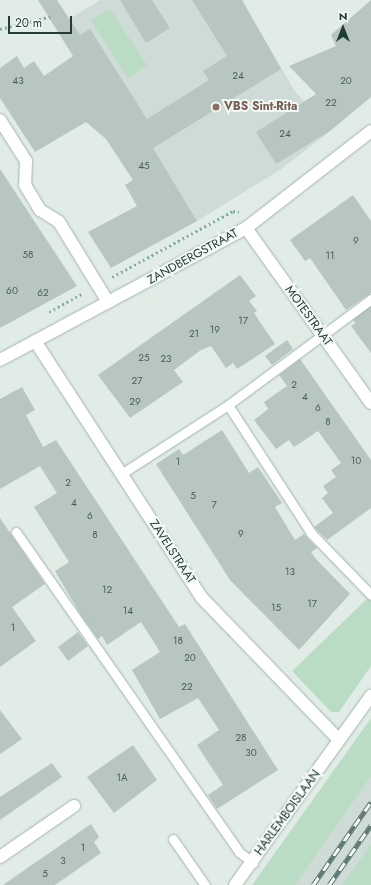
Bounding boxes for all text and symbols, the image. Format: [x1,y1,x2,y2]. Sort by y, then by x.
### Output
scale bar [10,8,74,34]
north arrow [323,8,363,48]
text: N [339,8,347,24]
text: 20 m [15,14,42,32]
house number: 24 [232,70,244,82]
house number: 43 [12,75,24,87]
house number: 20 [340,75,352,87]
house number: 22 [325,97,337,109]
place label: VBS Sint-Rita [224,100,297,114]
marker: VBS Sint-Rita [211,102,221,112]
house number: 24 [279,128,291,140]
house number: 45 [138,160,150,172]
street label: ZANDBERGSTRAAT [145,226,241,288]
house number: 9 [353,235,359,247]
house number: 58 [22,249,34,261]
house number: 11 [326,250,334,262]
street label: MOTESTRAAT [281,283,335,349]
house number: 60 [6,285,18,297]
house number: 62 [37,287,49,299]
house number: 17 [238,315,248,327]
house number: 19 [210,324,220,336]
house number: 21 [189,328,199,340]
house number: 25 [138,352,150,364]
house number: 23 [160,353,172,365]
house number: 27 [132,375,142,387]
house number: 2 [291,379,297,391]
house number: 4 [302,391,308,403]
house number: 29 [129,396,141,408]
house number: 6 [315,402,321,414]
house number: 8 [325,416,331,428]
house number: 10 [351,455,361,467]
house number: 1 [176,456,180,468]
house number: 2 [65,477,71,489]
house number: 5 [190,490,196,502]
house number: 4 [71,497,77,509]
house number: 7 [211,499,217,511]
house number: 6 [87,510,93,522]
street label: ZAVELSTRAAT [146,517,198,587]
house number: 9 [238,528,244,540]
house number: 8 [92,529,98,541]
house number: 13 [285,566,295,578]
house number: 12 [102,584,112,596]
house number: 17 [307,598,317,610]
house number: 15 [271,602,281,614]
house number: 14 [123,605,133,617]
house number: 1 [11,622,15,634]
house number: 18 [173,635,183,647]
house number: 20 [184,652,196,664]
house number: 22 [181,681,193,693]
house number: 28 [235,732,247,744]
house number: 30 [245,747,257,759]
street label: HARLEMBOISLAAN [252,768,324,858]
house number: 1A [116,772,128,784]
house number: 1 [81,842,85,854]
house number: 3 [60,855,66,867]
house number: 5 [42,868,48,880]

